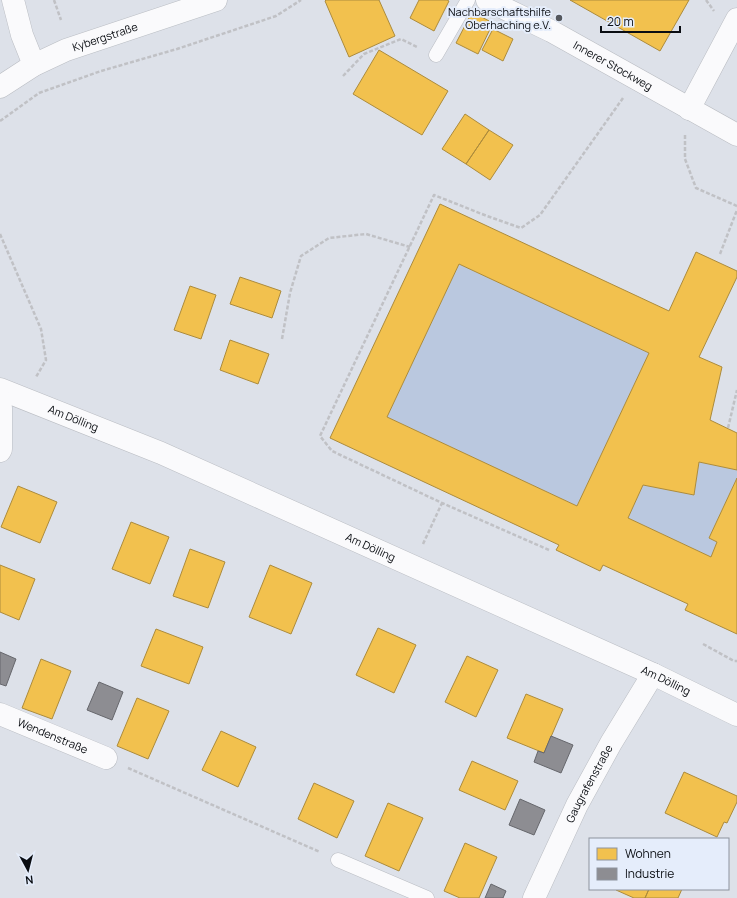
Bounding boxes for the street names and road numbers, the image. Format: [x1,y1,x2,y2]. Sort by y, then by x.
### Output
street label: Kybergstraße [70,18,140,54]
street label: Innerer Stockweg [571,37,656,93]
street label: Am Dölling [46,401,101,435]
street label: Am Dölling [343,529,398,564]
street label: Am Dölling [639,662,693,698]
street label: Wendenstraße [15,714,91,757]
street label: Gaugrafenstraße [562,741,616,825]

